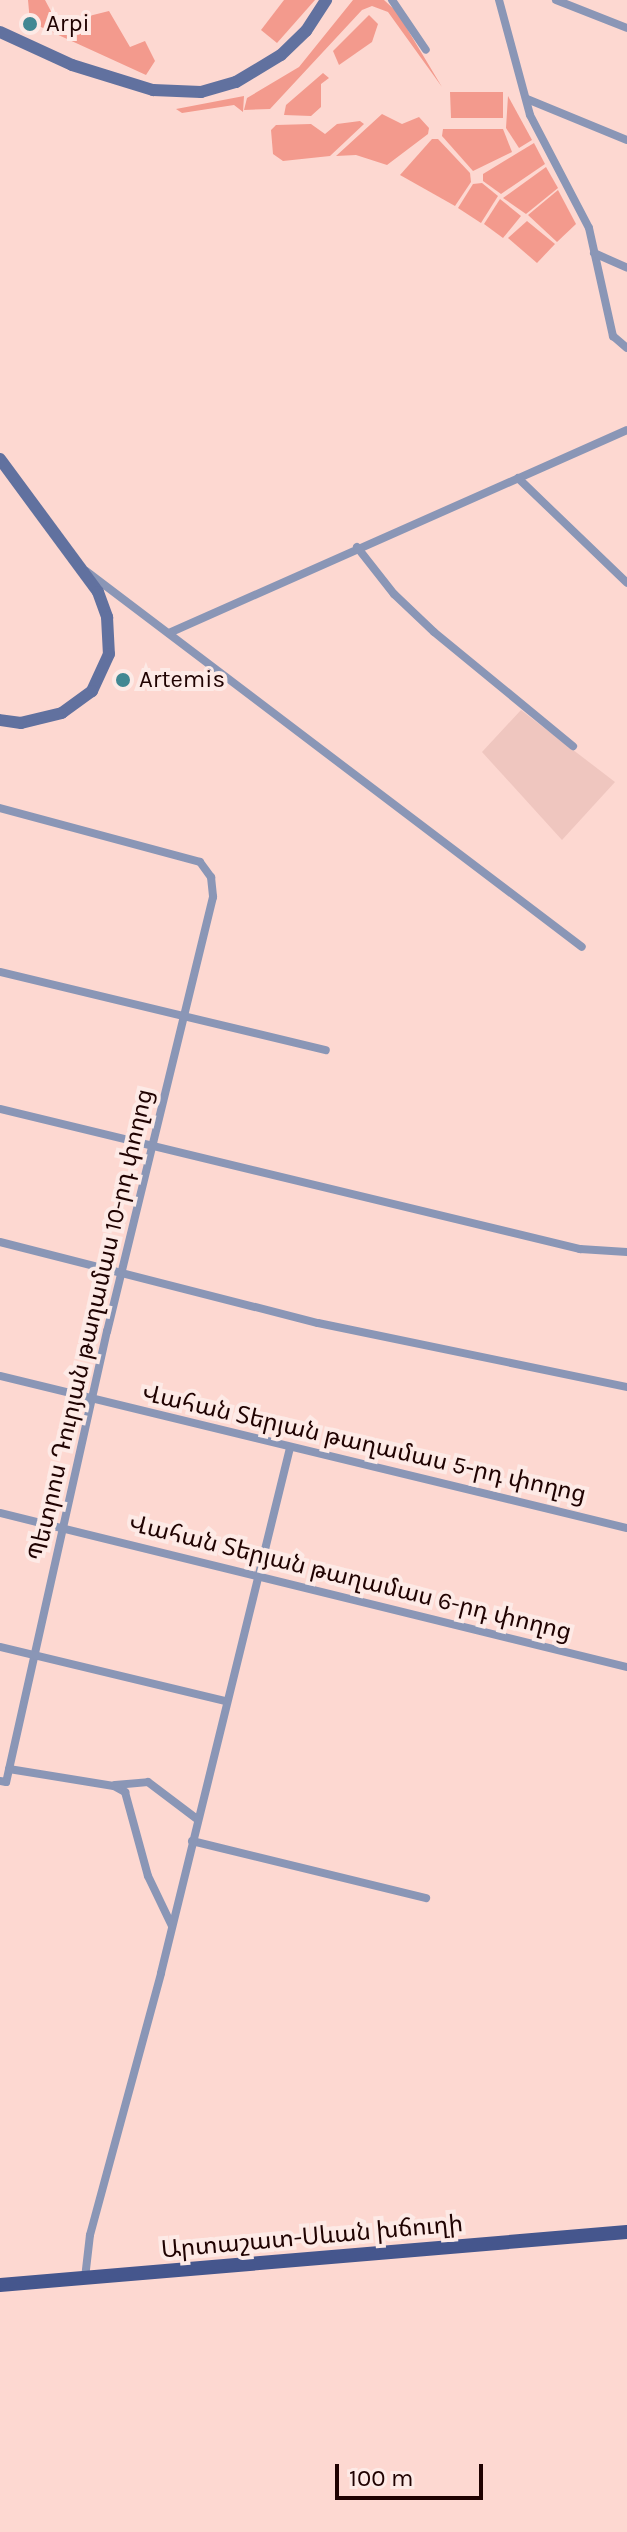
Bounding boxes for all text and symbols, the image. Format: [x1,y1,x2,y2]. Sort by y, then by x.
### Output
place label: Arpi [46,10,90,38]
marker: Arpi [21,15,39,33]
place label: Artemis [139,666,225,694]
marker: Artemis [114,671,132,689]
street label: Պետրոս Դուրյան թաղամաս 10-րդ փողոց [23,1086,159,1564]
street label: Վահան Տերյան թաղամաս 5-րդ փողոց [139,1379,589,1509]
street label: Վահան Տերյան թաղամաս 6-րդ փողոց [126,1509,574,1647]
street label: Արտաշատ-Սևան խճուղի [160,2209,464,2265]
scale bar [339,2448,487,2498]
text: 100 m [349,2464,414,2492]

